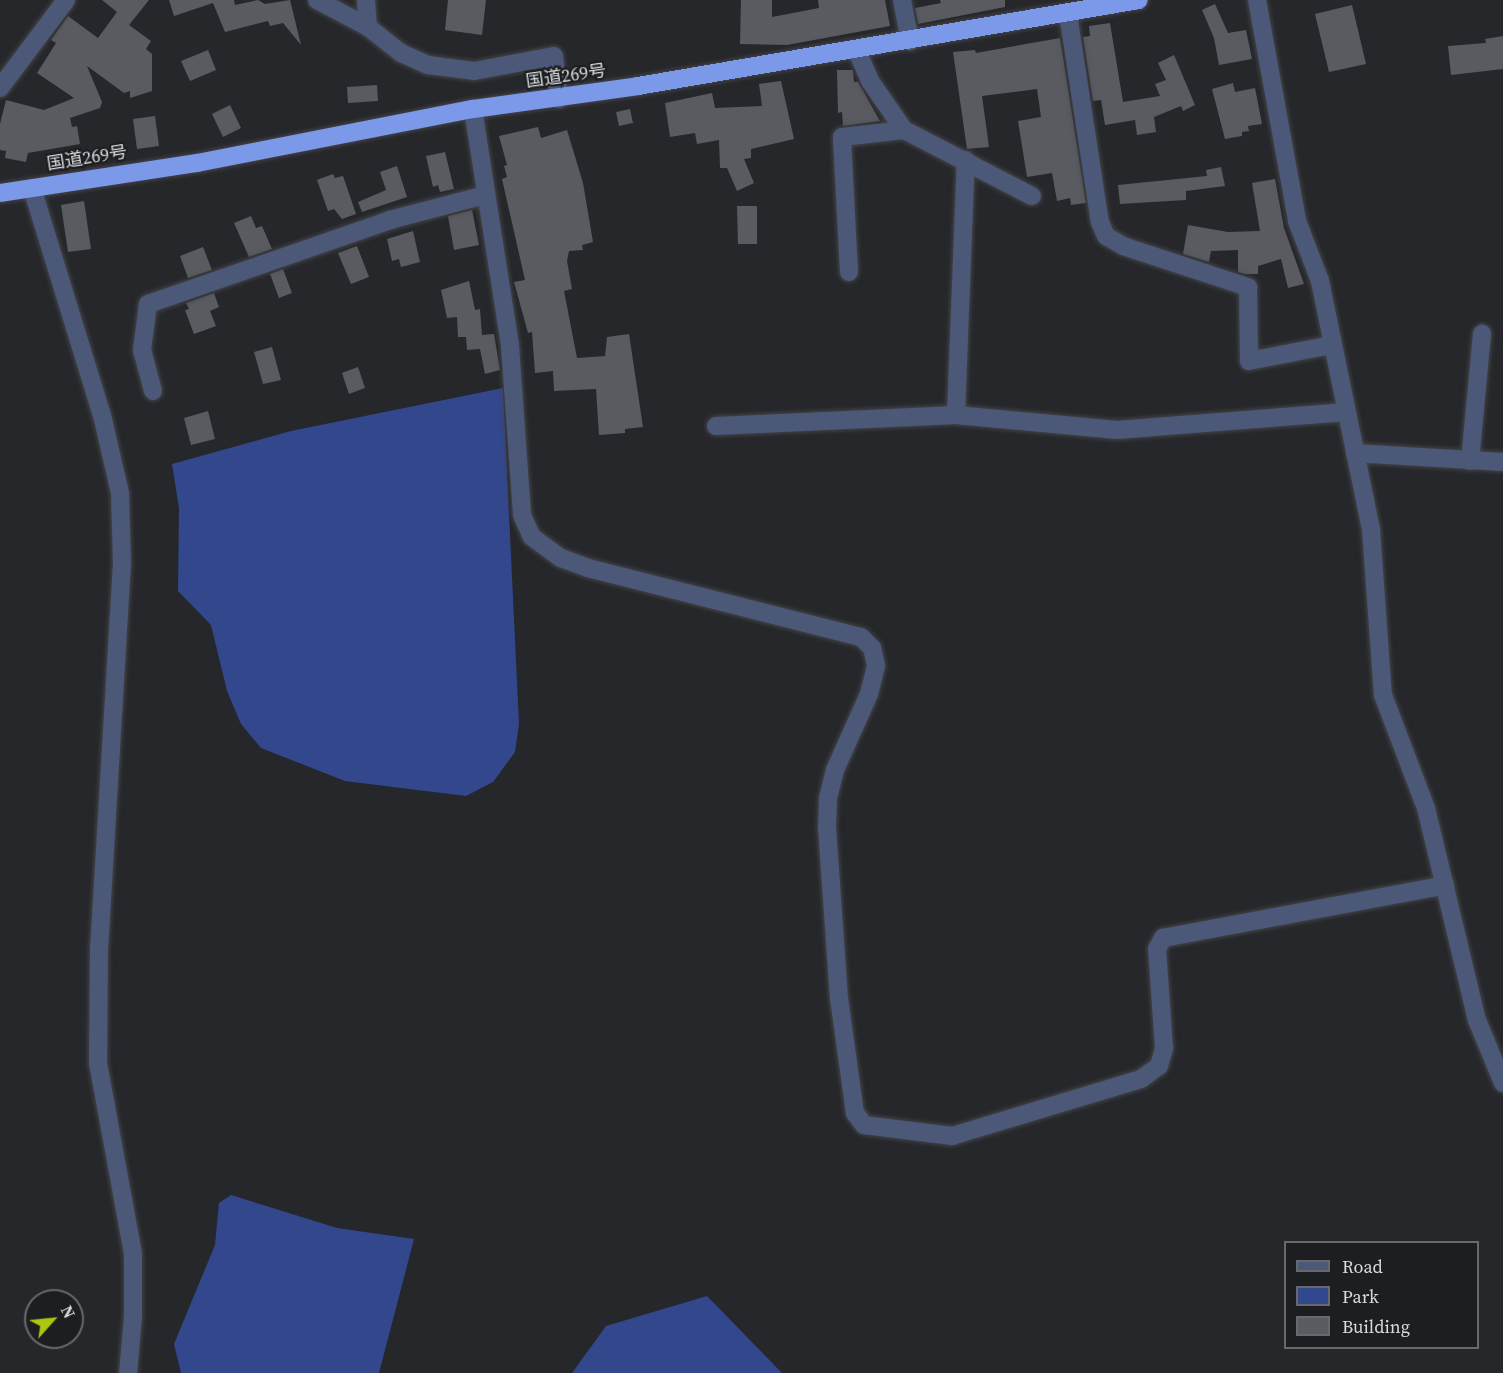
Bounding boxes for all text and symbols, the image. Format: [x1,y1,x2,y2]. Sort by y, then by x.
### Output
street label: 国道269号 [524,60,608,92]
street label: 国道269号 [45,141,129,175]
legend [1284,1241,1479,1349]
text: Road [1342,1254,1383,1279]
text: Park [1342,1284,1379,1309]
north arrow [24,1289,84,1349]
text: N [56,1302,81,1322]
text: Building [1342,1314,1410,1339]

